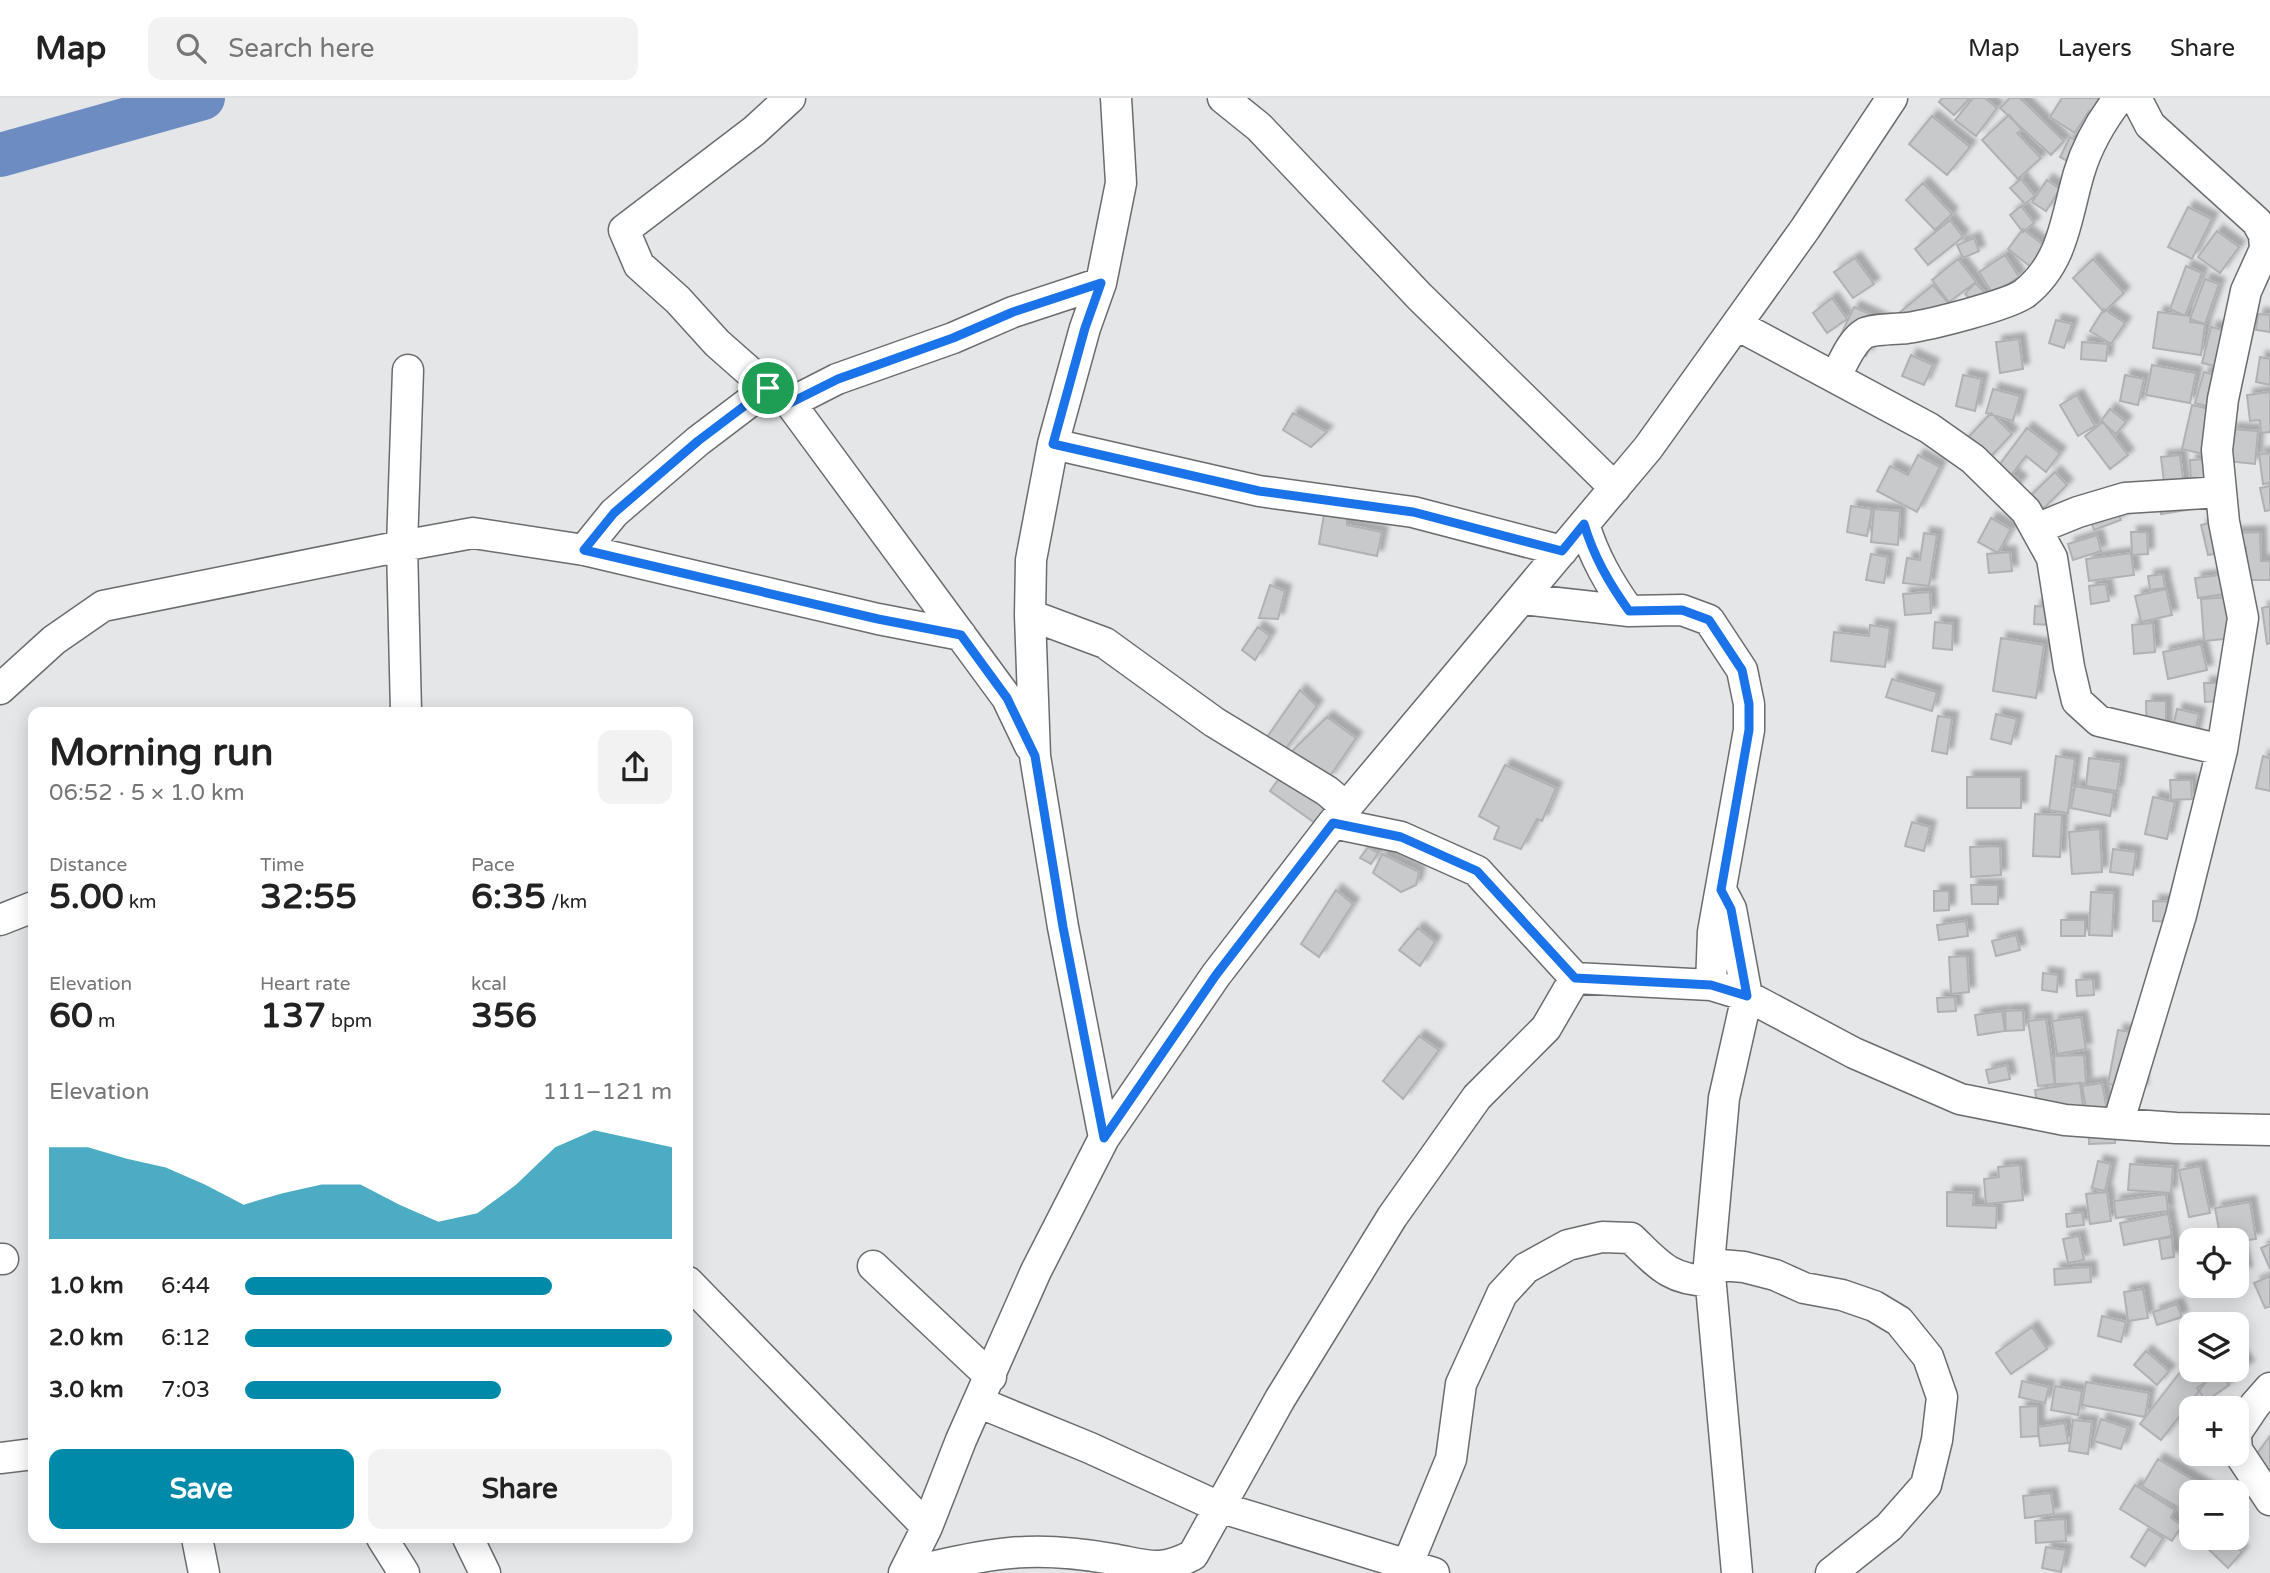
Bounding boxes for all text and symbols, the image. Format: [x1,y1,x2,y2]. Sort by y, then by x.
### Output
search box [148,17,638,80]
text: Map [35,29,106,68]
icon: search [172,29,210,67]
text: Search here [228,33,374,64]
text: Map [1968,34,2020,63]
text: Layers [2058,34,2132,63]
text: Share [2170,34,2235,63]
pin [738,358,798,418]
icon: arrive [749,369,787,407]
text: Morning run [49,730,273,776]
button: share [598,730,672,804]
text: 06:52 · 5 × 1.0 km [49,779,245,807]
text: Distance [49,854,127,876]
text: Time [260,854,304,876]
text: Pace [471,854,515,876]
text: 5.00 [49,876,124,918]
text: 32:55 [260,876,357,918]
text: 6:35 [471,876,546,918]
text: km [124,891,156,913]
text: /km [546,891,587,913]
text: Elevation [49,973,132,995]
text: Heart rate [260,973,351,995]
text: kcal [471,973,507,995]
text: 60 [49,995,93,1037]
text: 137 [260,995,326,1037]
text: 356 [471,995,537,1037]
text: m [93,1010,115,1032]
text: bpm [326,1010,372,1032]
text: Elevation [49,1078,150,1106]
text: 111–121 m [543,1078,672,1106]
map controls [2179,1228,2249,1550]
button: locate [2179,1228,2249,1298]
text: 1.0 km [49,1272,124,1300]
text: 6:44 [161,1272,210,1300]
button: layers [2179,1312,2249,1382]
text: 2.0 km [49,1324,124,1352]
text: 6:12 [161,1324,210,1352]
text: 3.0 km [49,1376,124,1404]
text: 7:03 [161,1376,210,1404]
button: + [2179,1396,2249,1466]
button: Save [49,1449,354,1529]
button: Share [368,1449,672,1529]
button: − [2179,1480,2249,1550]

